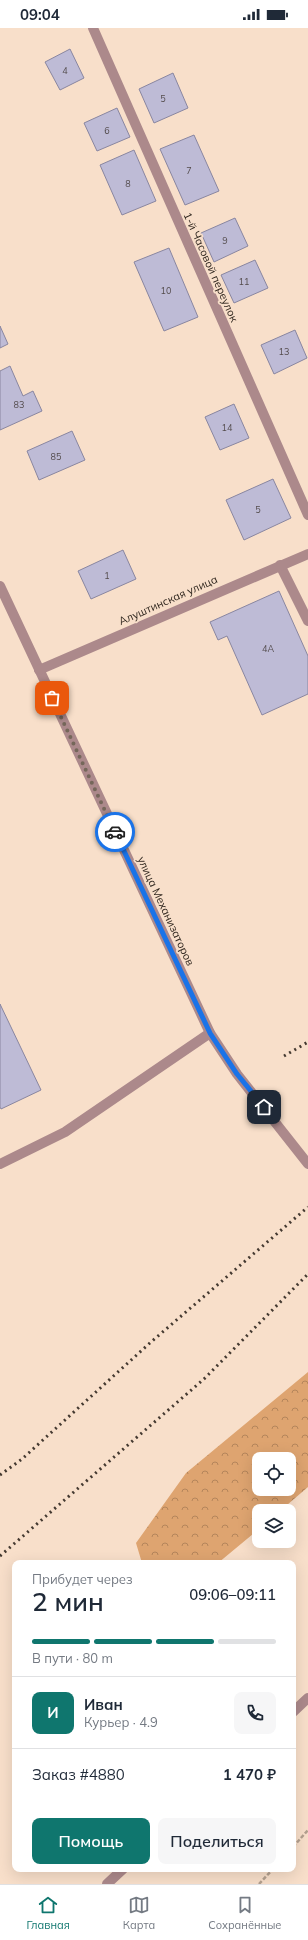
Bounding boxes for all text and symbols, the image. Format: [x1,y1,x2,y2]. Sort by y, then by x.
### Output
text: 09:04 [20,5,60,24]
house number: 4 [62,65,68,76]
house number: 5 [160,93,166,104]
house number: 6 [104,125,110,136]
house number: 7 [186,165,192,176]
house number: 8 [125,178,131,189]
street label: 1-й Часовой переулок [180,210,242,324]
house number: 9 [222,235,228,246]
house number: 11 [239,276,249,287]
house number: 10 [161,285,171,296]
house number: 13 [279,346,289,357]
house number: 83 [14,399,24,410]
house number: 14 [222,422,233,433]
house number: 85 [51,451,62,462]
house number: 5 [255,504,261,515]
house number: 1 [104,570,110,581]
street label: Алуштинская улица [116,572,220,628]
house number: 4А [262,643,274,654]
pin [35,681,69,715]
icon: bag [41,687,63,709]
courier [95,812,135,852]
icon: car [104,821,126,843]
street label: улица Механизаторов [135,854,197,968]
pin [247,1090,281,1124]
icon: home [253,1096,275,1118]
map controls [252,1452,296,1548]
button: locate [252,1452,296,1496]
button: layers [252,1504,296,1548]
text: Прибудет через [32,1571,133,1587]
text: 2 мин [32,1585,104,1618]
text: 09:06–09:11 [189,1585,276,1604]
text: В пути · 80 m [32,1650,113,1666]
button: phone [234,1692,276,1734]
text: Иван [84,1695,123,1714]
text: И [47,1703,59,1722]
text: Курьер · 4.9 [84,1714,158,1730]
text: Заказ #4880 [32,1765,125,1784]
text: 1 470 ₽ [223,1765,276,1784]
button: Помощь [32,1818,150,1864]
button: Поделиться [158,1818,276,1864]
tab: Главная [27,1894,70,1932]
tab: Карта [123,1894,155,1932]
tab: Сохранённые [208,1894,281,1932]

